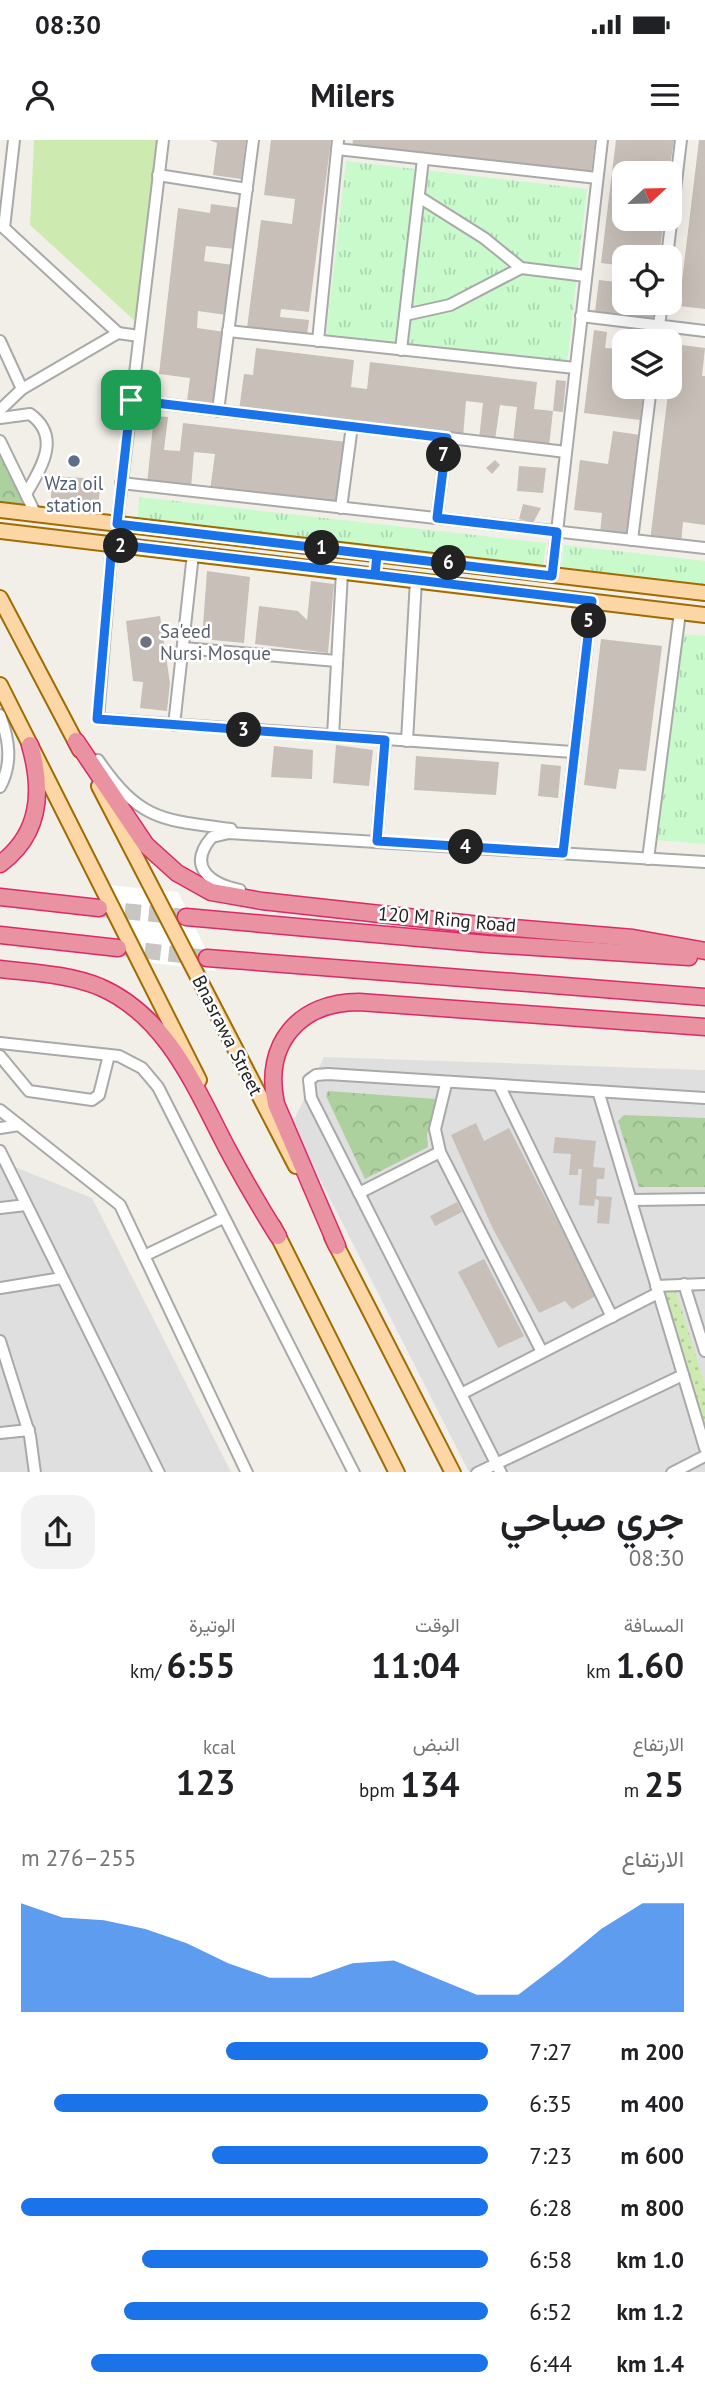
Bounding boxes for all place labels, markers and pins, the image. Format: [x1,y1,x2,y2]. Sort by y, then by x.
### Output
pin [101,370,161,430]
pin: 7 [426,438,462,472]
marker: Wza oil station [66,453,82,469]
place label: Wza oil station [45,471,104,517]
pin: 2 [104,528,138,564]
pin: 1 [304,530,340,566]
pin: 6 [432,546,466,580]
pin: 5 [572,603,606,638]
place label: Sa'eed Nursi Mosque [160,619,271,665]
marker: Sa'eed Nursi Mosque [138,634,154,650]
pin: 3 [226,712,262,748]
pin: 4 [448,830,484,864]

